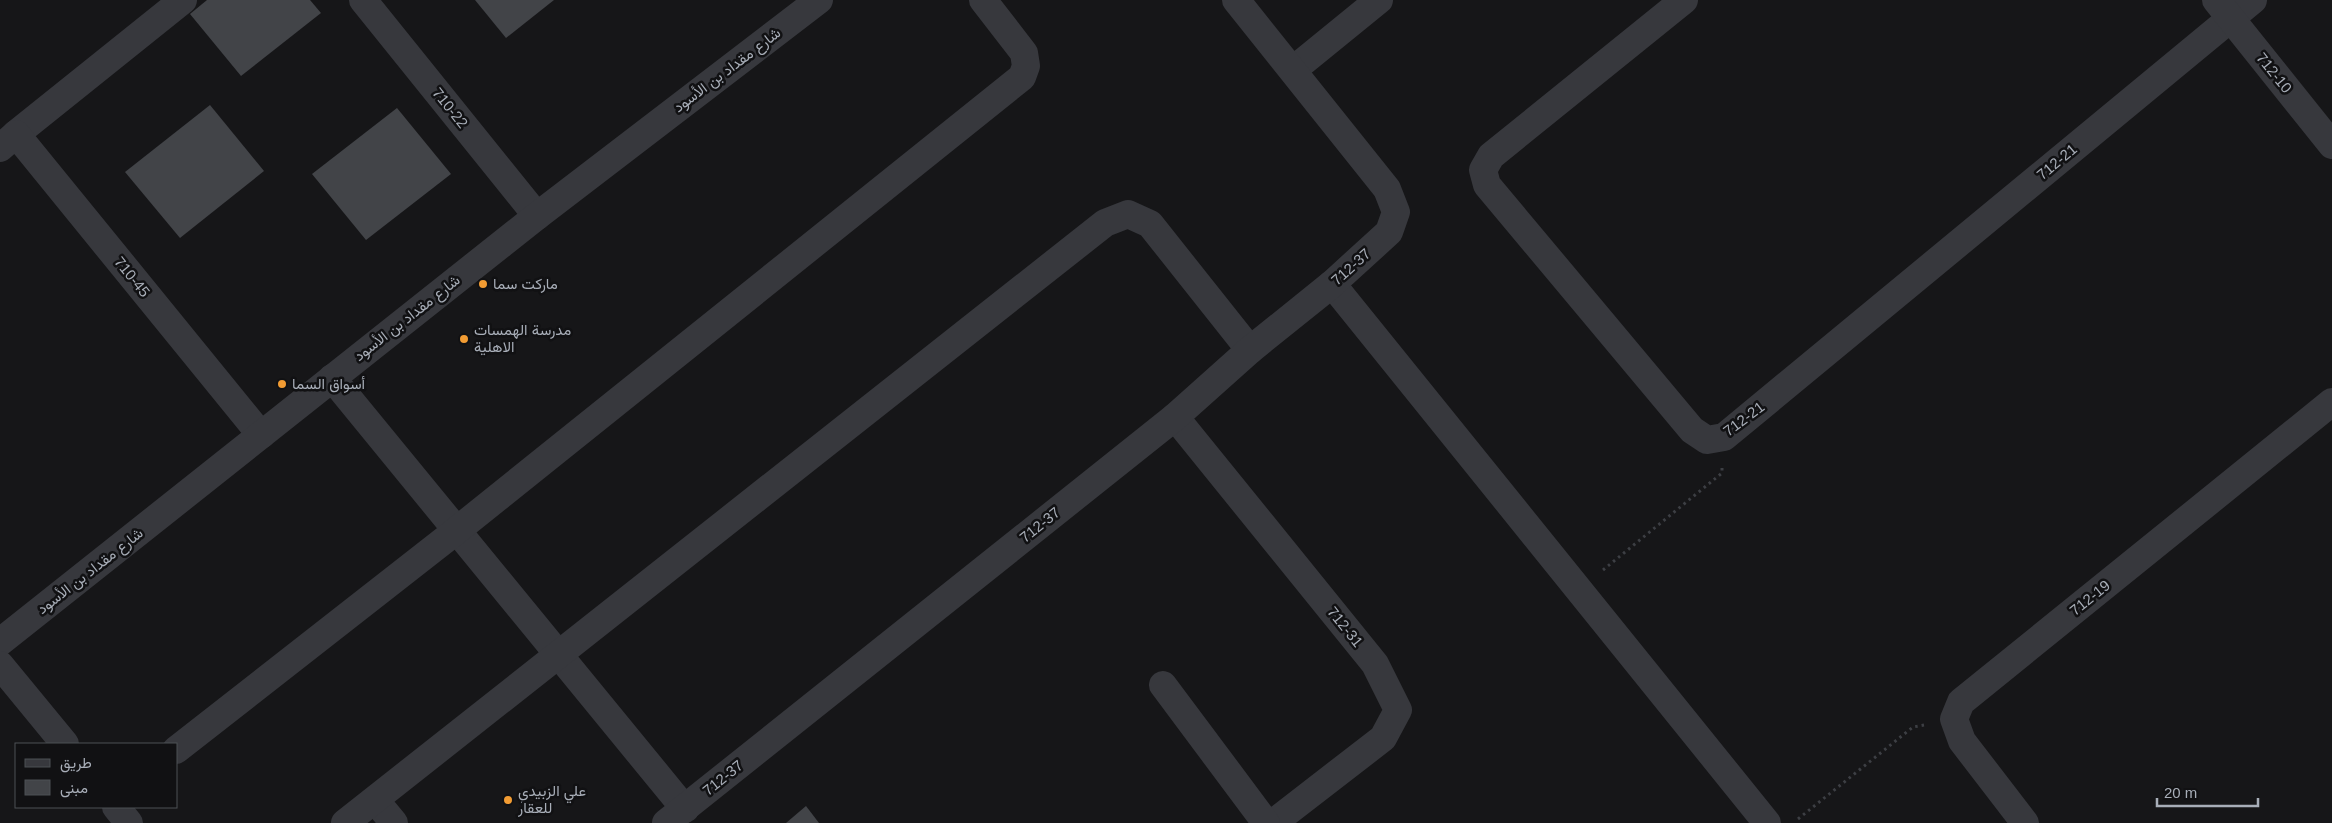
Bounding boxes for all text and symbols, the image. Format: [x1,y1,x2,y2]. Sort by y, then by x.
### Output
street label: شارع مقداد بن الأسود [670,24,786,118]
street label: 712-10 [2253,49,2296,96]
street label: 710-22 [429,84,472,131]
street label: 712-21 [2033,140,2080,183]
street label: 712-37 [1328,245,1374,289]
street label: 710-45 [111,253,154,300]
street label: شارع مقداد بن الأسود [350,271,465,367]
place label: ماركت سما [493,275,558,293]
marker: ماركت سما [477,278,489,290]
place label: مدرسة الهمسات الاهلية [474,321,571,356]
marker: مدرسة الهمسات الاهلية [458,333,470,345]
place label: أسواق السما [292,375,366,393]
marker: أسواق السما [276,378,288,390]
street label: 712-21 [1720,398,1767,439]
street label: 712-37 [1016,503,1063,546]
street label: شارع مقداد بن الأسود [33,524,148,620]
street label: 712-19 [2066,576,2113,619]
street label: 712-31 [1324,603,1367,650]
legend [15,743,178,808]
text: طريق [60,754,92,773]
street label: 712-37 [699,756,746,799]
scale bar [2157,776,2258,808]
text: مبنى [60,779,88,798]
place label: علي الزبيدي للعقار [517,782,586,817]
text: 20 m [2164,784,2197,801]
marker: علي الزبيدي للعقار [502,794,514,806]

